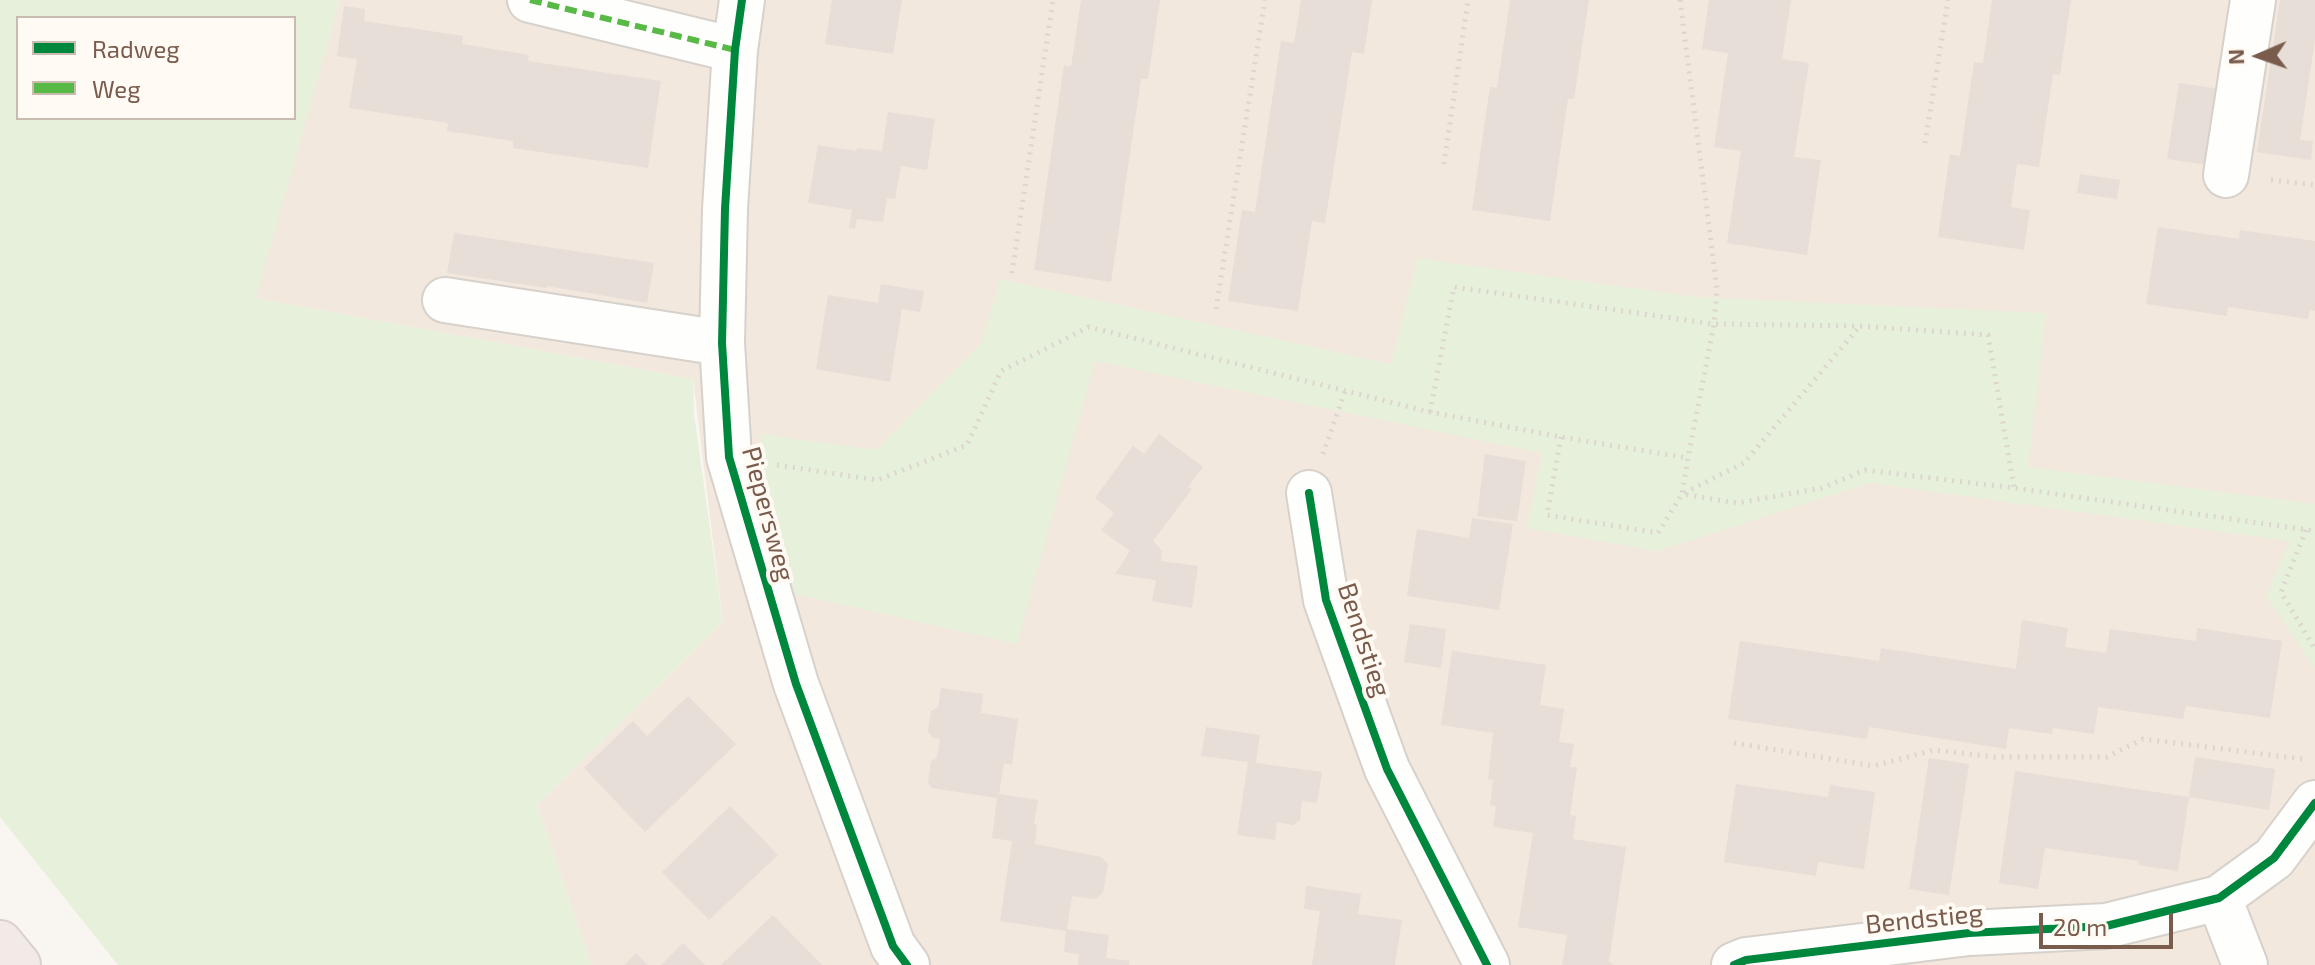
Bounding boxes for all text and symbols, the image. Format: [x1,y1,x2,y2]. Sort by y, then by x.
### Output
legend [16,16,296,120]
north arrow [2219,16,2299,96]
text: Radweg [92,34,180,63]
text: N [2222,48,2248,65]
text: Weg [92,74,141,103]
street label: Piepersweg [735,443,801,585]
street label: Bendstieg [1331,579,1397,701]
street label: Bendstieg [1864,897,1984,941]
scale bar [2043,897,2177,947]
text: 20 m [2053,912,2107,941]

